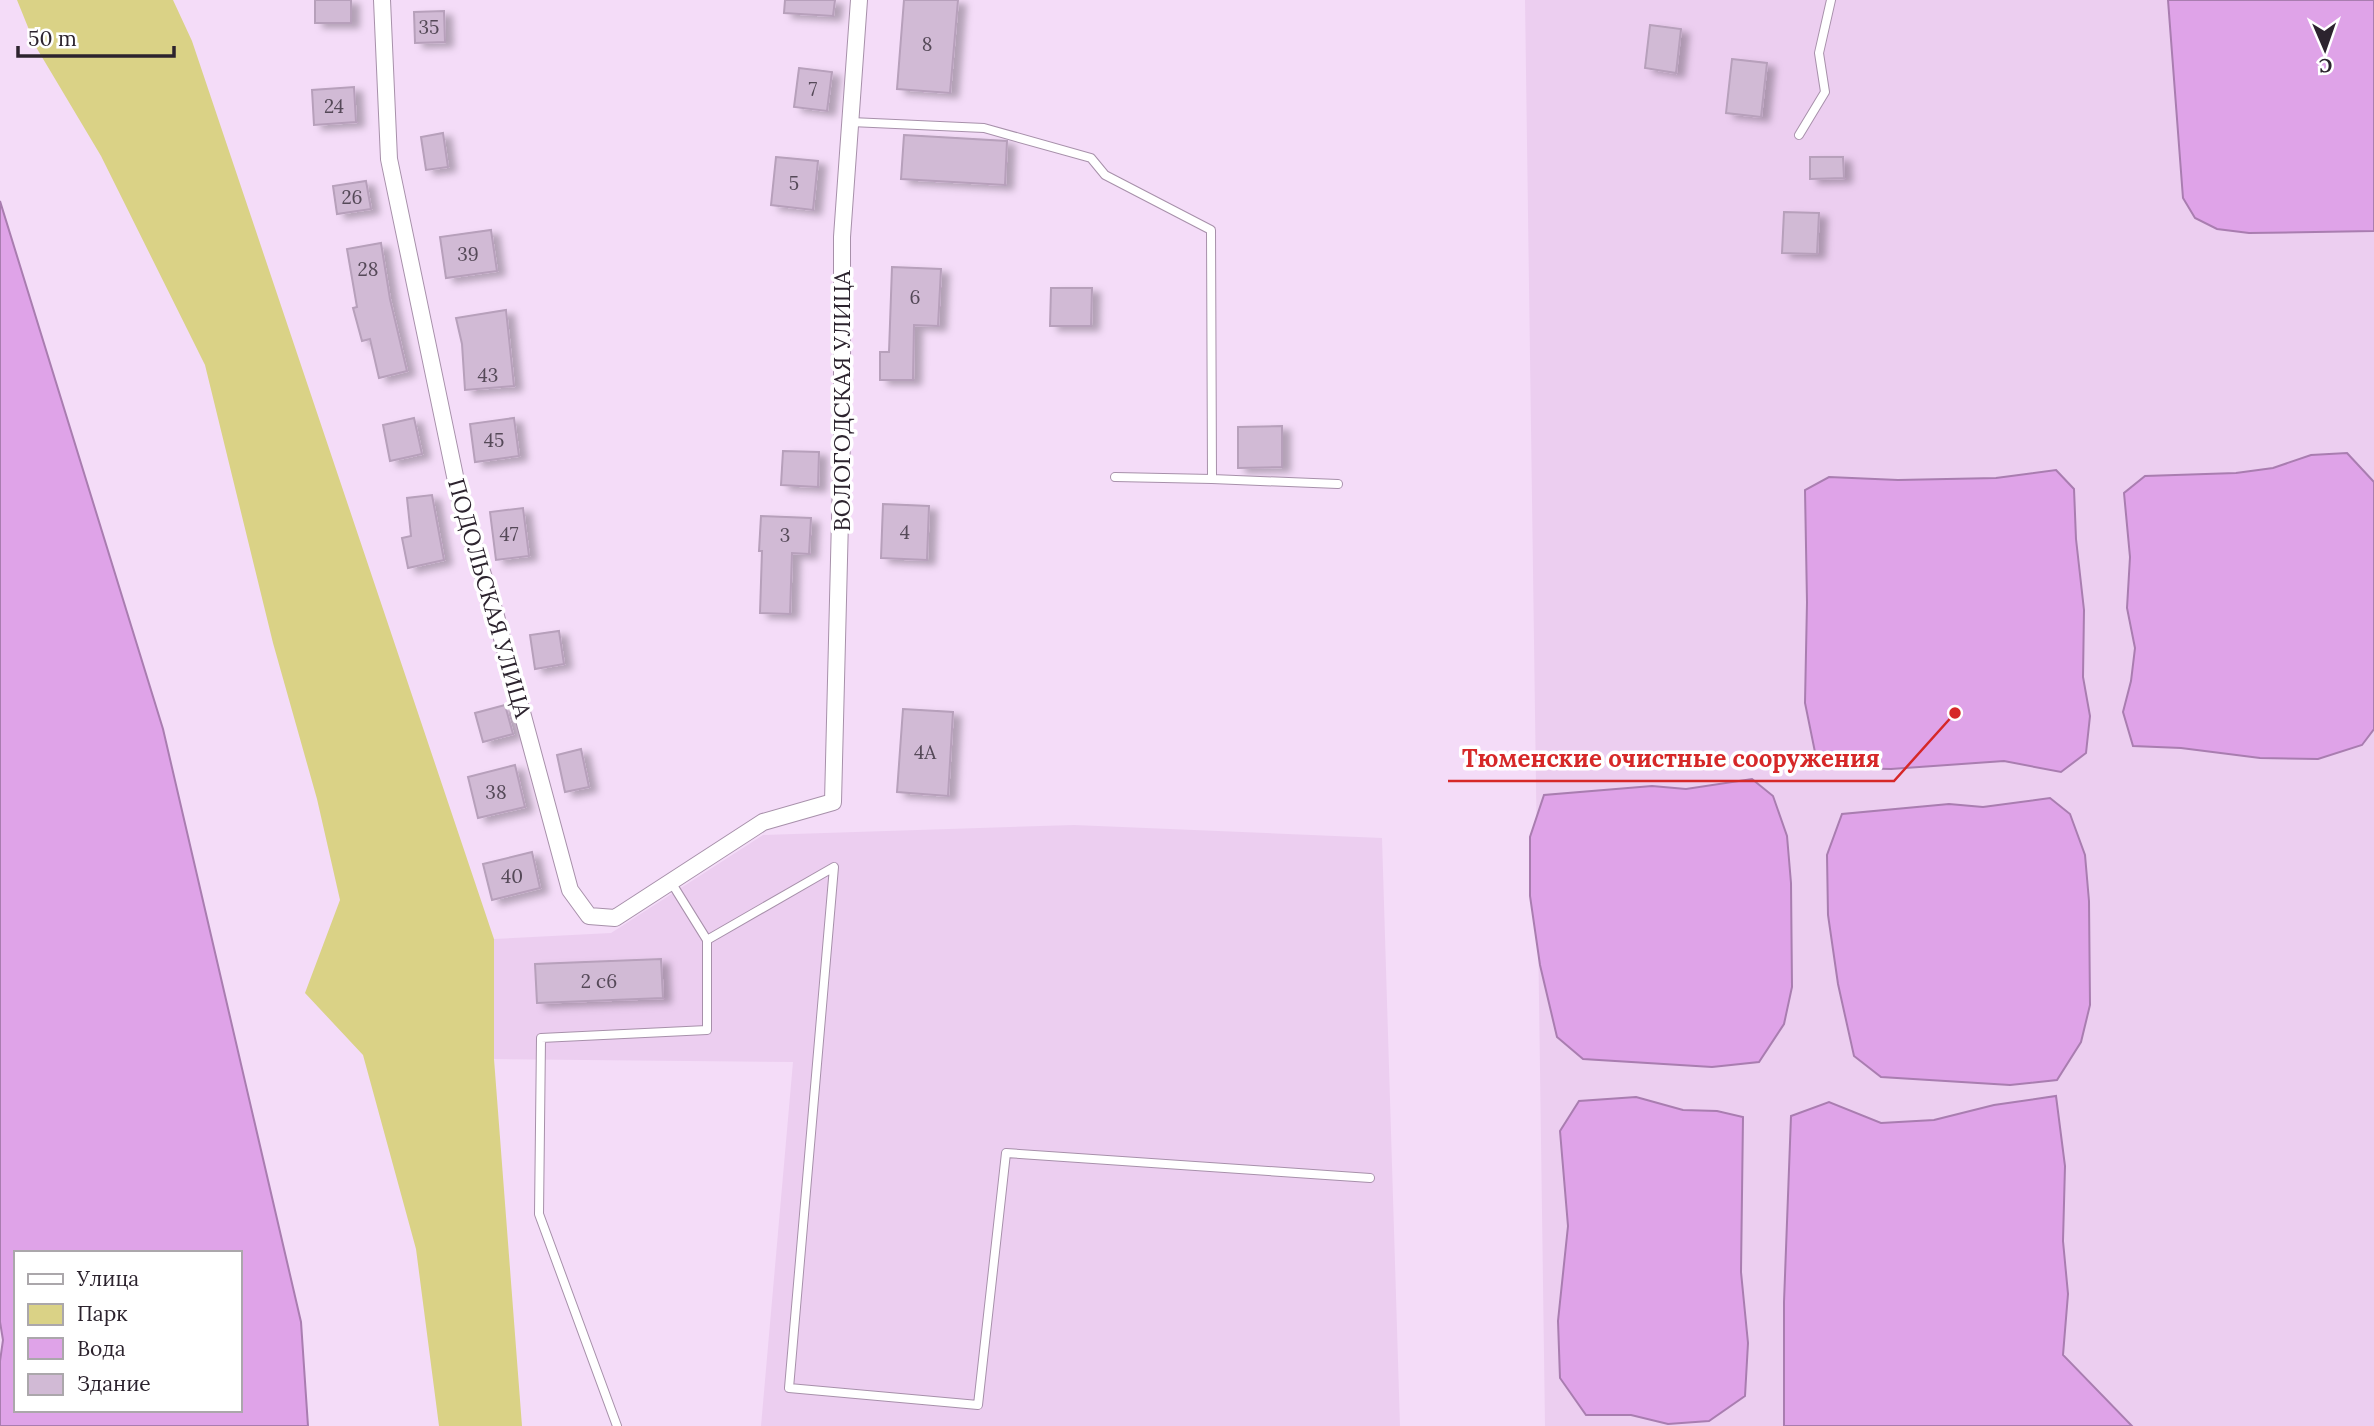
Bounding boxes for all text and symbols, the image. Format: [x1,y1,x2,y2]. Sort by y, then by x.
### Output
scale bar [18,14,173,58]
north arrow [2290,14,2360,84]
house number: 35 [419,15,439,39]
text: 50 m [28,25,77,52]
house number: 8 [922,32,932,56]
text: С [2319,54,2333,78]
house number: 7 [809,77,818,101]
house number: 24 [324,94,344,118]
house number: 5 [789,171,799,195]
house number: 26 [341,185,363,209]
house number: 39 [457,242,479,266]
house number: 28 [358,257,378,281]
street label: ВОЛОГОДСКАЯ УЛИЦА [827,270,856,531]
house number: 6 [910,285,921,309]
house number: 43 [478,363,498,387]
house number: 45 [484,428,504,452]
street label: ПОДОЛЬСКАЯ УЛИЦА [442,475,538,722]
house number: 4 [900,520,910,544]
house number: 47 [499,522,519,546]
house number: 3 [780,523,790,547]
callout: Тюменские очистные сооружения [1448,736,1894,781]
house number: 4А [914,740,937,764]
text: Тюменские очистные сооружения [1462,743,1880,774]
house number: 38 [485,780,507,804]
house number: 40 [501,864,523,888]
house number: 2 с6 [581,969,617,993]
legend [14,1251,242,1412]
text: Улица [76,1265,139,1292]
text: Парк [77,1300,128,1327]
text: Вода [77,1335,126,1362]
text: Здание [77,1370,151,1397]

